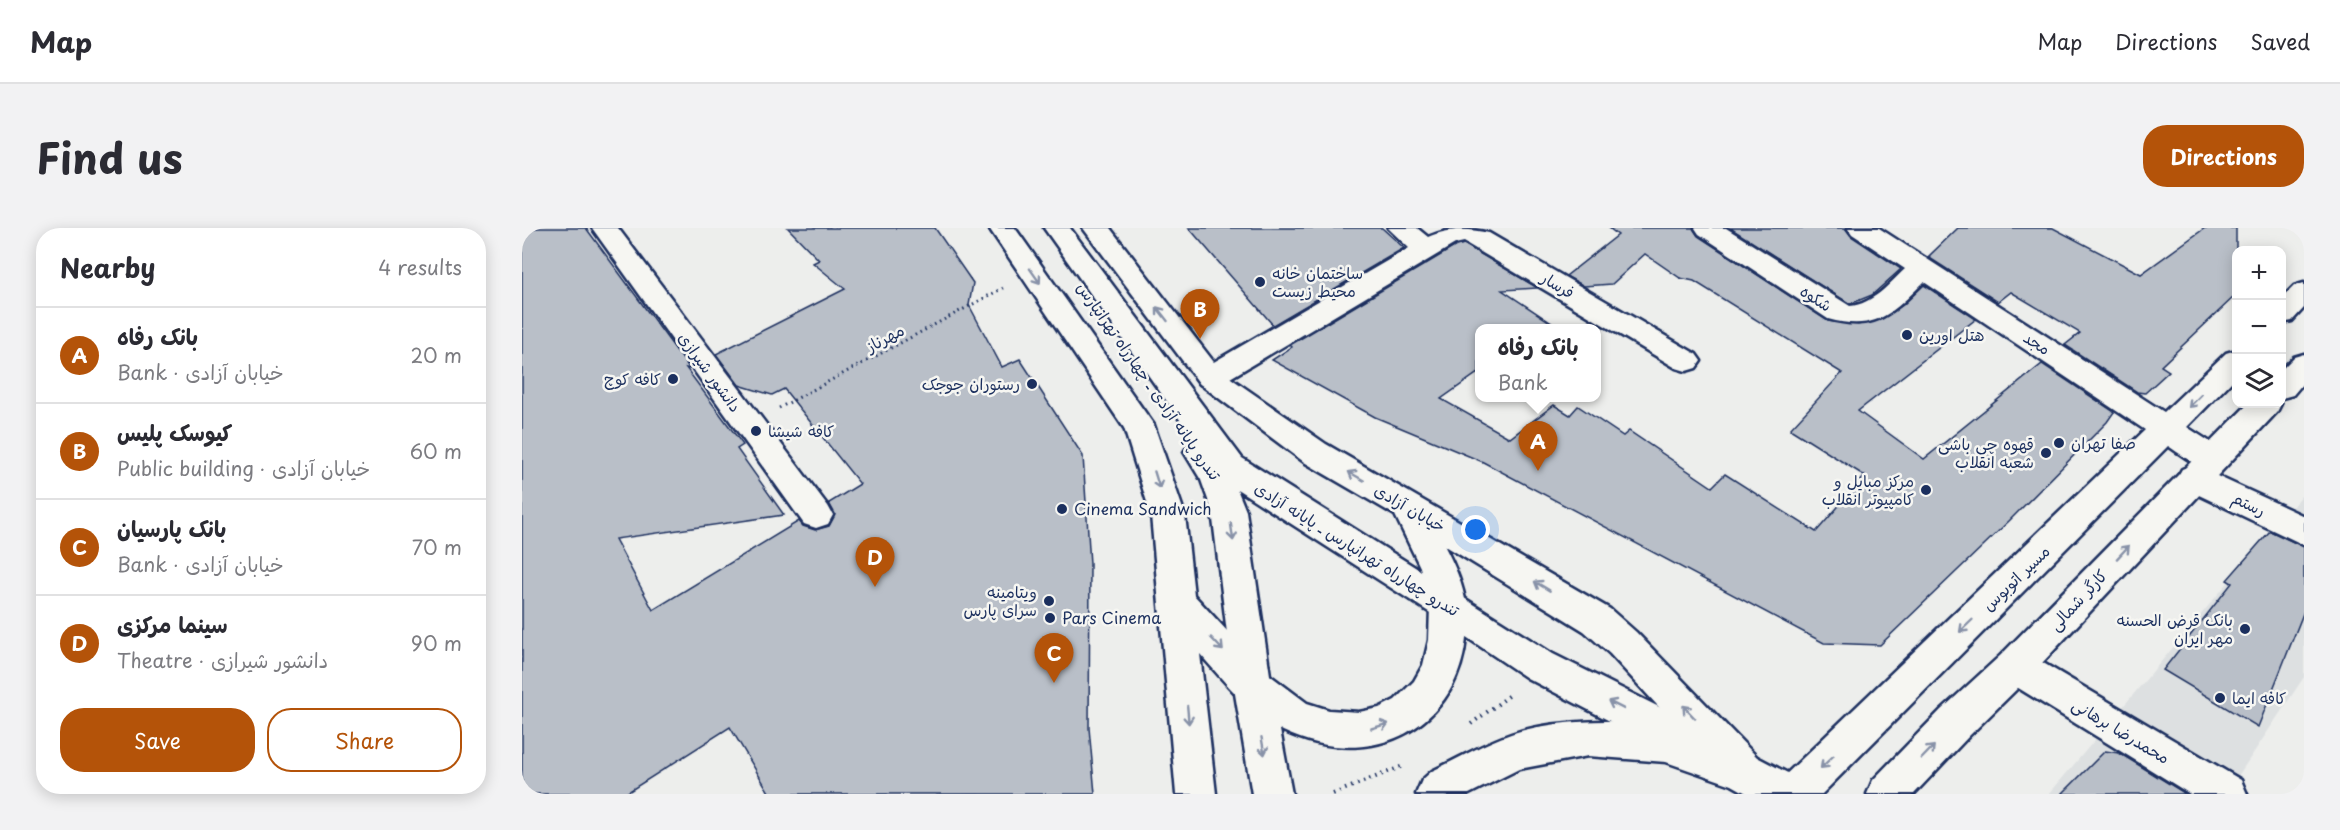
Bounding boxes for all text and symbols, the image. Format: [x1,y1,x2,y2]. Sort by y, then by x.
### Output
text: Map [30,20,92,63]
text: Map [2037,25,2082,57]
text: Directions [2115,25,2217,57]
text: Saved [2250,25,2310,57]
text: Find us [36,125,183,188]
button: Directions [2143,125,2304,187]
map controls [2232,246,2286,408]
button: + [2232,246,2286,300]
text: Nearby [60,248,155,287]
text: 4 results [378,252,462,282]
place label: ساختمان خانه محیط زیست [1272,260,1363,302]
street label: فرسار [1535,264,1580,304]
one-way arrow [1029,267,1041,284]
marker: ساختمان خانه محیط زیست [1253,275,1267,289]
street label: تندرو پایانه آزادی ـ چهارراه تهرانپارس [1072,276,1228,485]
street label: شکوه [1796,278,1837,316]
pin: B [1180,290,1220,339]
button: − [2232,300,2286,354]
one-way arrow [1155,306,1168,322]
street label: مهرناز [859,317,908,358]
text: بانک رفاه [117,319,198,352]
place label: هتل اورین [1919,322,1985,346]
popup [1475,324,1601,402]
street label: مجد [2019,324,2056,360]
street label: دانشور شیرازی [674,326,748,416]
marker: هتل اورین [1900,328,1914,342]
text: بانک رفاه [1497,329,1579,362]
text: A [72,340,87,370]
text: 20 m [410,340,462,370]
button: layers [2232,354,2286,408]
text: Bank · خیابان آزادی [117,357,284,387]
place label: کافه کوچ [604,366,661,390]
text: Bank [1497,367,1548,397]
place label: رستوران جوجک [922,371,1020,395]
marker: کافه کوچ [666,372,680,386]
marker: رستوران جوجک [1025,377,1039,391]
one-way arrow [2188,394,2203,409]
text: کیوسک پلیس [117,415,232,448]
place label: کافه شیشا [768,418,834,442]
pin: A [1518,422,1558,471]
marker: کافه شیشا [749,424,763,438]
place label: صفا تهران [2071,430,2136,454]
place label: قهوه چی باشی شعبه انقلاب [1938,431,2034,473]
text: B [73,436,86,466]
text: 60 m [410,436,462,466]
marker: صفا تهران [2052,436,2066,450]
marker: قهوه چی باشی شعبه انقلاب [2039,446,2053,460]
text: Public building · خیابان آزادی [117,453,370,483]
place label: مرکز مبایل و کامپیوتر انقلاب [1822,468,1914,510]
one-way arrow [1152,470,1163,489]
one-way arrow [1348,470,1365,482]
street label: تندرو چهارراه تهرانپارس ـ پایانه آزادی [1251,475,1465,621]
street label: خیابان آزادی [1370,477,1451,537]
marker: مرکز مبایل و کامپیوتر انقلاب [1919,483,1933,497]
street label: رستم [2228,485,2270,523]
place label: Cinema Sandwich [1074,496,1212,520]
marker: Cinema Sandwich [1055,502,1069,516]
text: بانک پارسیان [117,511,226,544]
your location [1461,515,1490,544]
one-way arrow [1226,522,1237,541]
text: C [72,532,87,562]
text: 70 m [412,532,462,562]
pin: D [856,538,894,587]
street label: مسیر اتوبوس [1976,539,2054,616]
one-way arrow [2115,545,2130,560]
text: Bank · خیابان آزادی [117,549,284,579]
street label: کارگر شمالی [2043,563,2112,635]
place label: ویتامینه سرای پارس [964,579,1037,621]
one-way arrow [1534,580,1551,592]
marker: ویتامینه سرای پارس [1042,594,1056,608]
place label: Pars Cinema [1062,605,1161,629]
text: سینما مرکزی [117,607,228,640]
place label: بانک قرض الحسنه مهر ایران [2117,607,2233,649]
marker: Pars Cinema [1043,611,1057,625]
one-way arrow [1959,619,1974,634]
marker: بانک قرض الحسنه مهر ایران [2238,622,2252,636]
text: D [72,628,87,658]
text: 90 m [411,628,462,658]
pin: C [1034,634,1074,683]
one-way arrow [1210,636,1224,651]
text: Theatre · دانشور شیرازی [117,645,328,675]
place label: کافه ایما [2232,685,2287,709]
street label: محمدرضا برهانی [2068,691,2175,769]
marker: کافه ایما [2213,691,2227,705]
one-way arrow [1608,699,1626,711]
one-way arrow [1183,704,1194,724]
one-way arrow [1682,705,1696,720]
button: Save [60,708,255,772]
button: Share [267,708,462,772]
one-way arrow [1370,720,1389,731]
one-way arrow [1258,735,1269,755]
one-way arrow [1920,744,1935,759]
one-way arrow [1819,755,1834,770]

